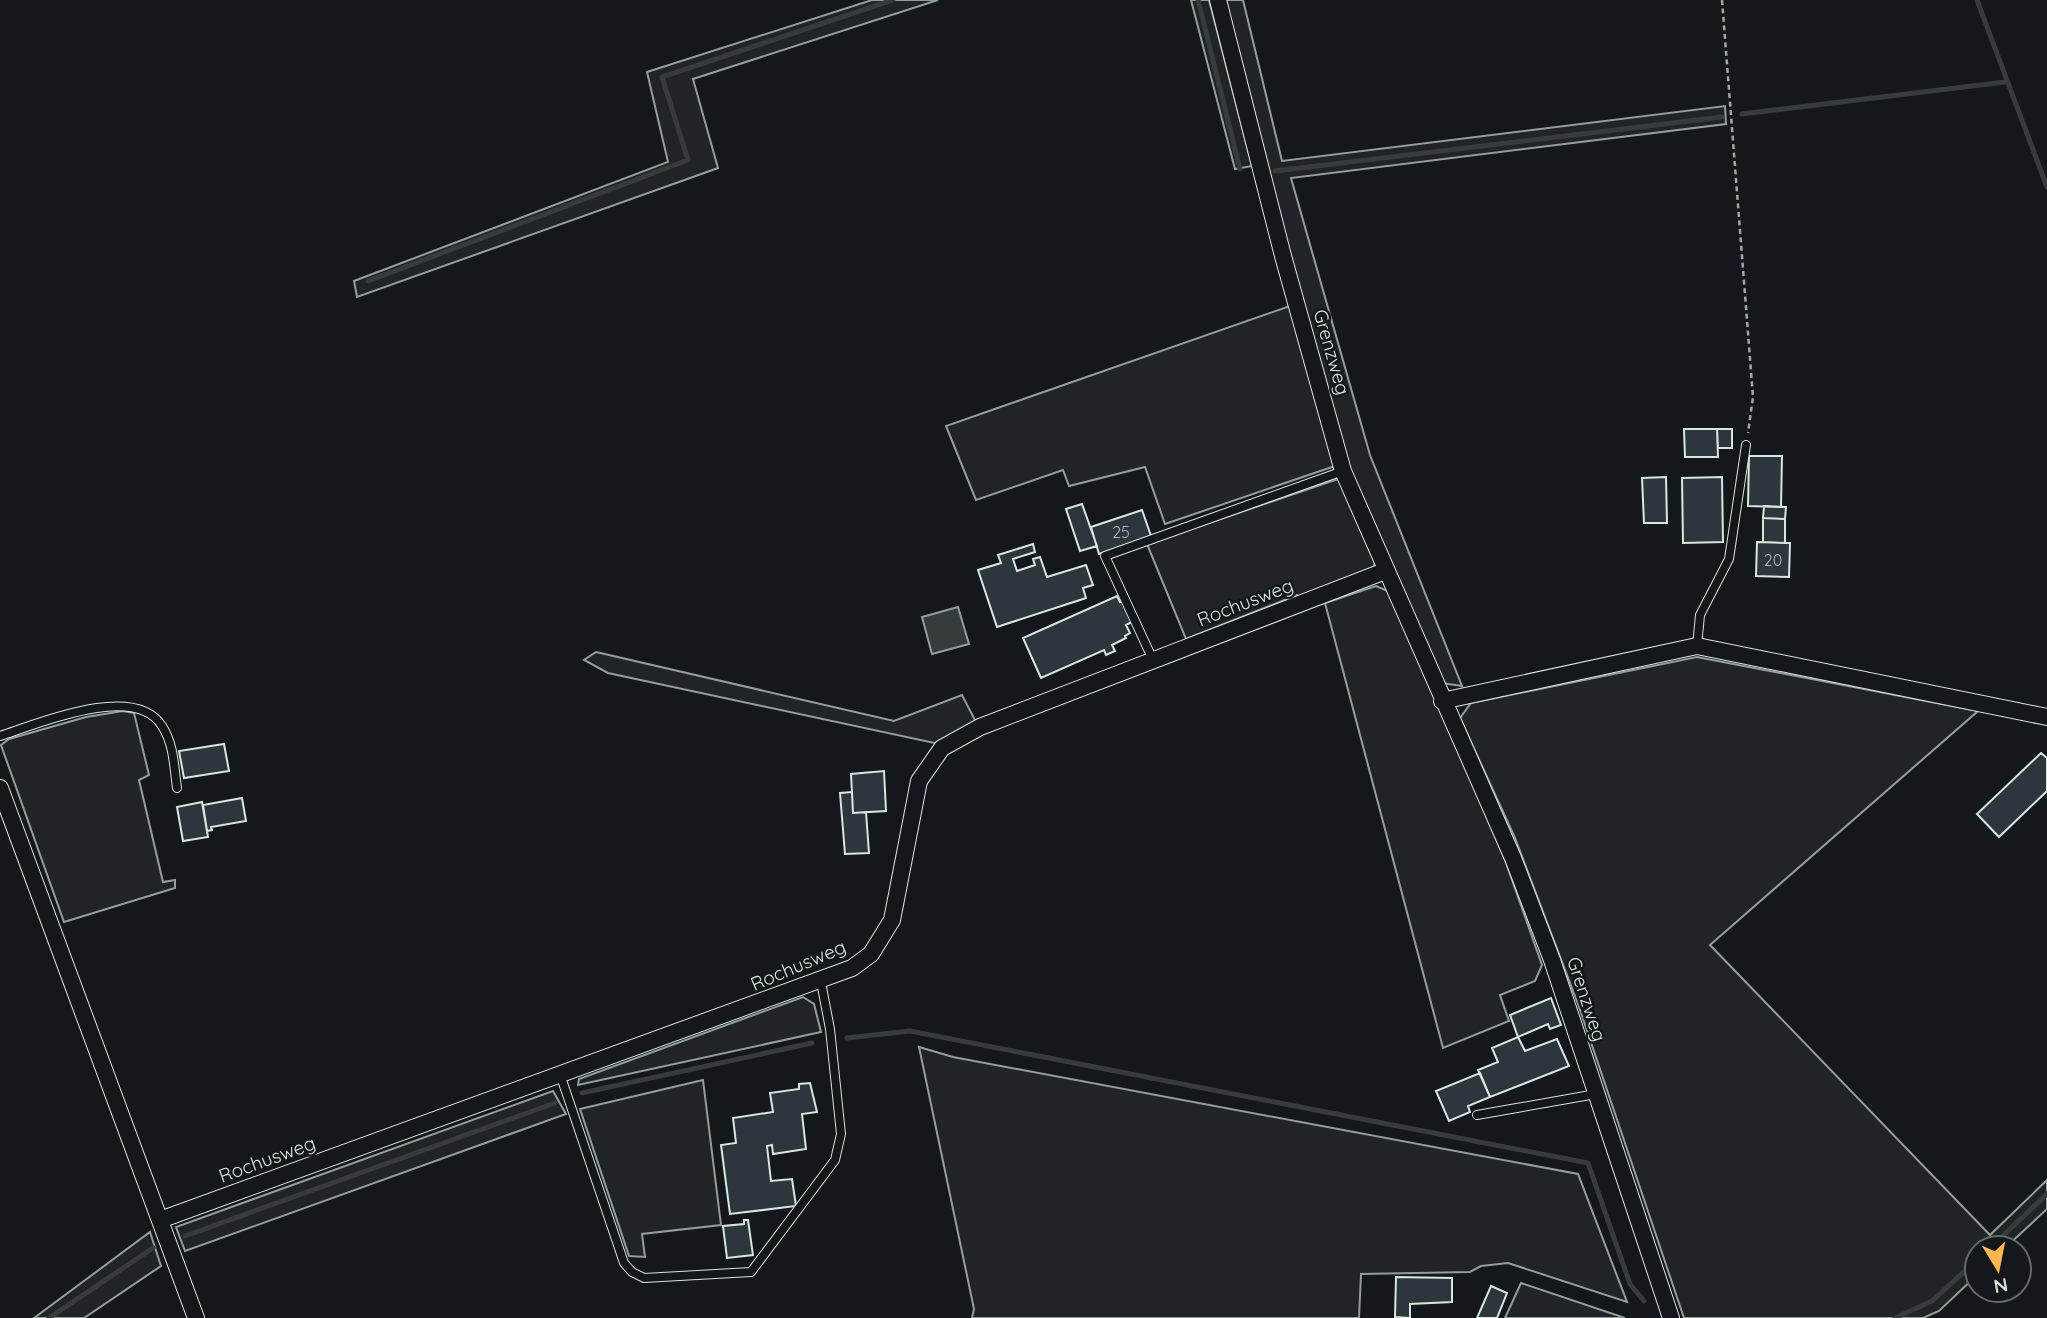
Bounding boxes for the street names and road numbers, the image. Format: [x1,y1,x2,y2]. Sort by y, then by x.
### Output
street label: Grenzweg [1308,307,1356,397]
street label: Rochusweg [1193,573,1297,631]
street label: Rochusweg [747,934,849,996]
street label: Grenzweg [1562,954,1612,1044]
street label: Rochusweg [215,1130,319,1188]

